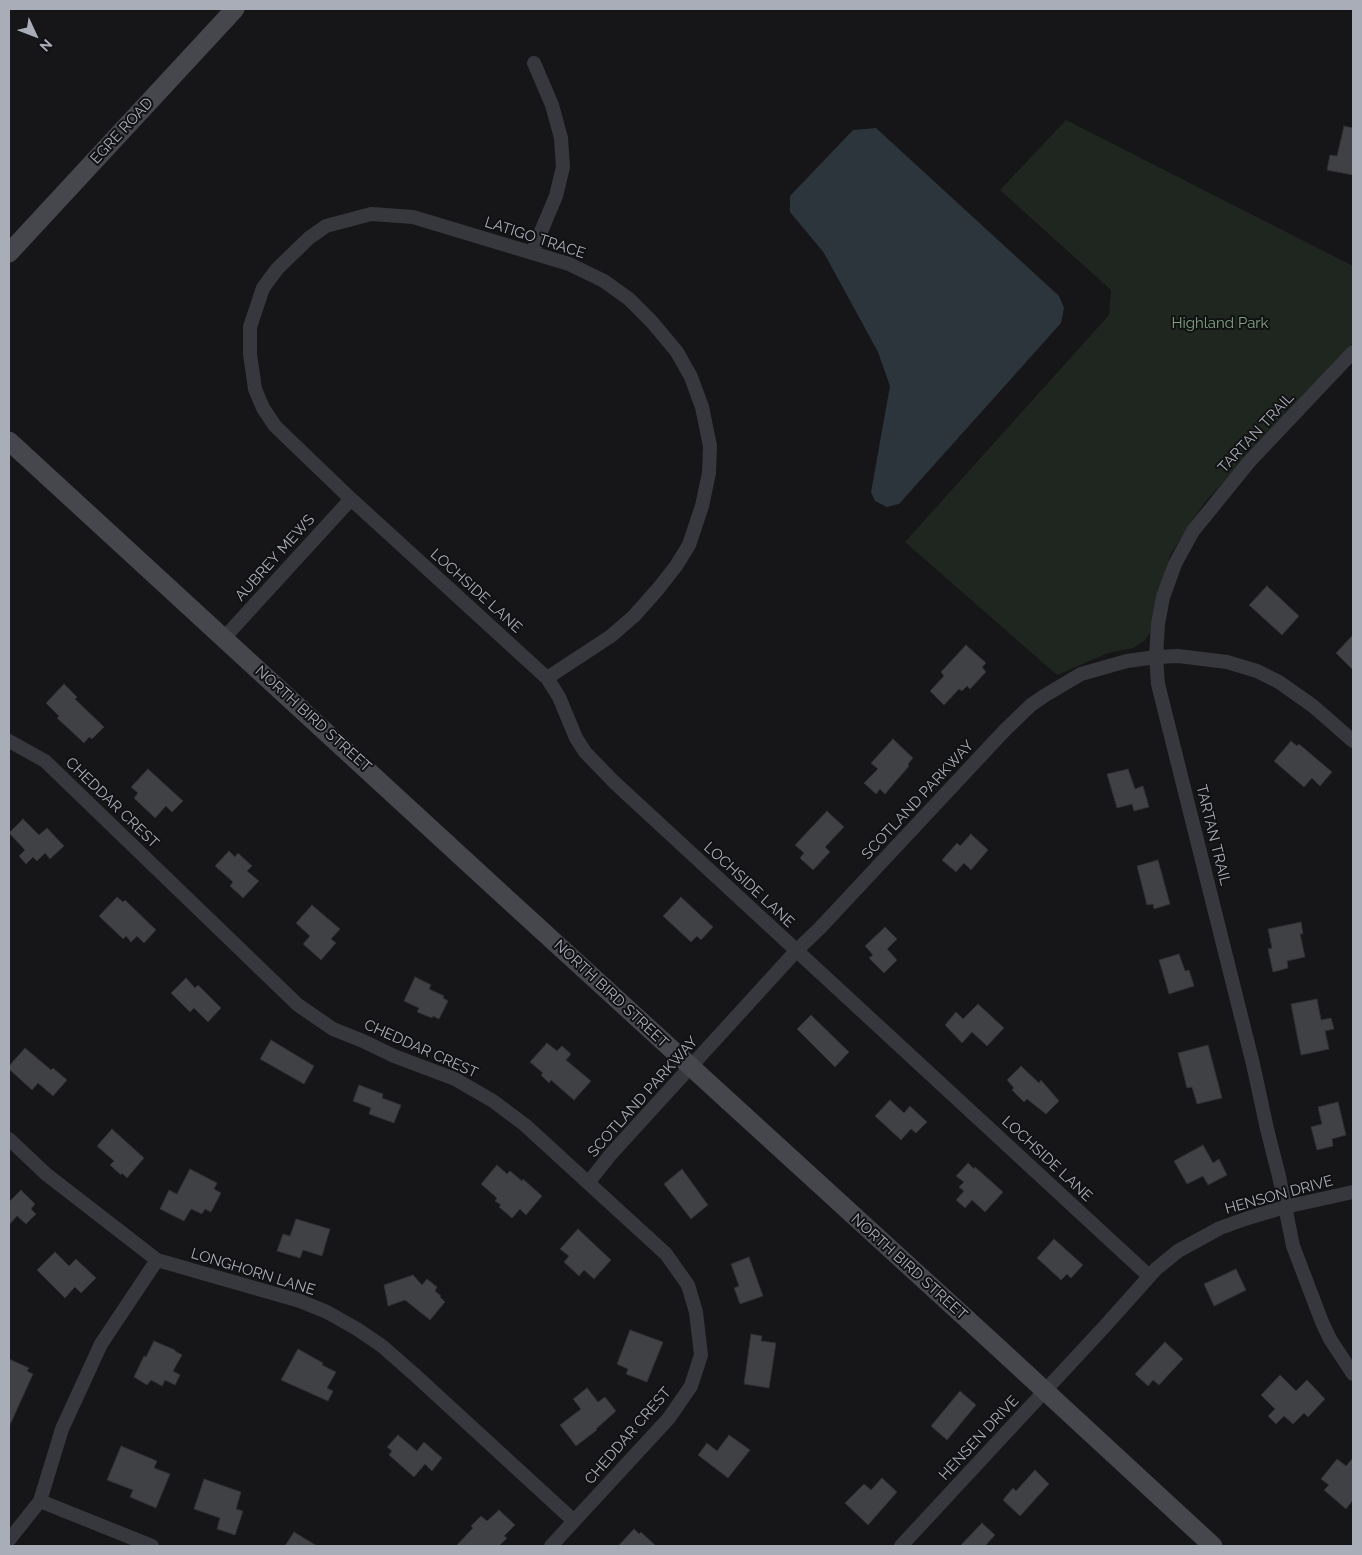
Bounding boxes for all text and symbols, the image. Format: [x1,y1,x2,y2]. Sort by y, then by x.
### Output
north arrow [10,10,60,60]
text: N [36,36,55,55]
street label: EGRE ROAD [87,94,157,168]
street label: LATIGO TRACE [482,213,588,263]
park label: Highland Park [1171,314,1269,332]
street label: TARTAN TRAIL [1214,389,1298,477]
street label: AUBREY MEWS [231,511,319,605]
street label: LOCHSIDE LANE [426,545,526,637]
street label: NORTH BIRD STREET [251,662,375,776]
street label: SCOTLAND PARKWAY [858,737,978,863]
street label: CHEDDAR CREST [62,754,162,852]
street label: TARTAN TRAIL [1192,783,1234,887]
street label: LOCHSIDE LANE [700,839,798,931]
street label: NORTH BIRD STREET [550,936,672,1052]
street label: CHEDDAR CREST [361,1016,481,1082]
street label: SCOTLAND PARKWAY [584,1033,702,1161]
street label: LOCHSIDE LANE [998,1113,1096,1205]
street label: HENSON DRIVE [1223,1172,1335,1218]
street label: NORTH BIRD STREET [847,1210,971,1324]
street label: LONGHORN LANE [189,1245,317,1299]
street label: CHEDDAR CREST [581,1384,675,1488]
street label: HENSEN DRIVE [935,1392,1023,1484]

